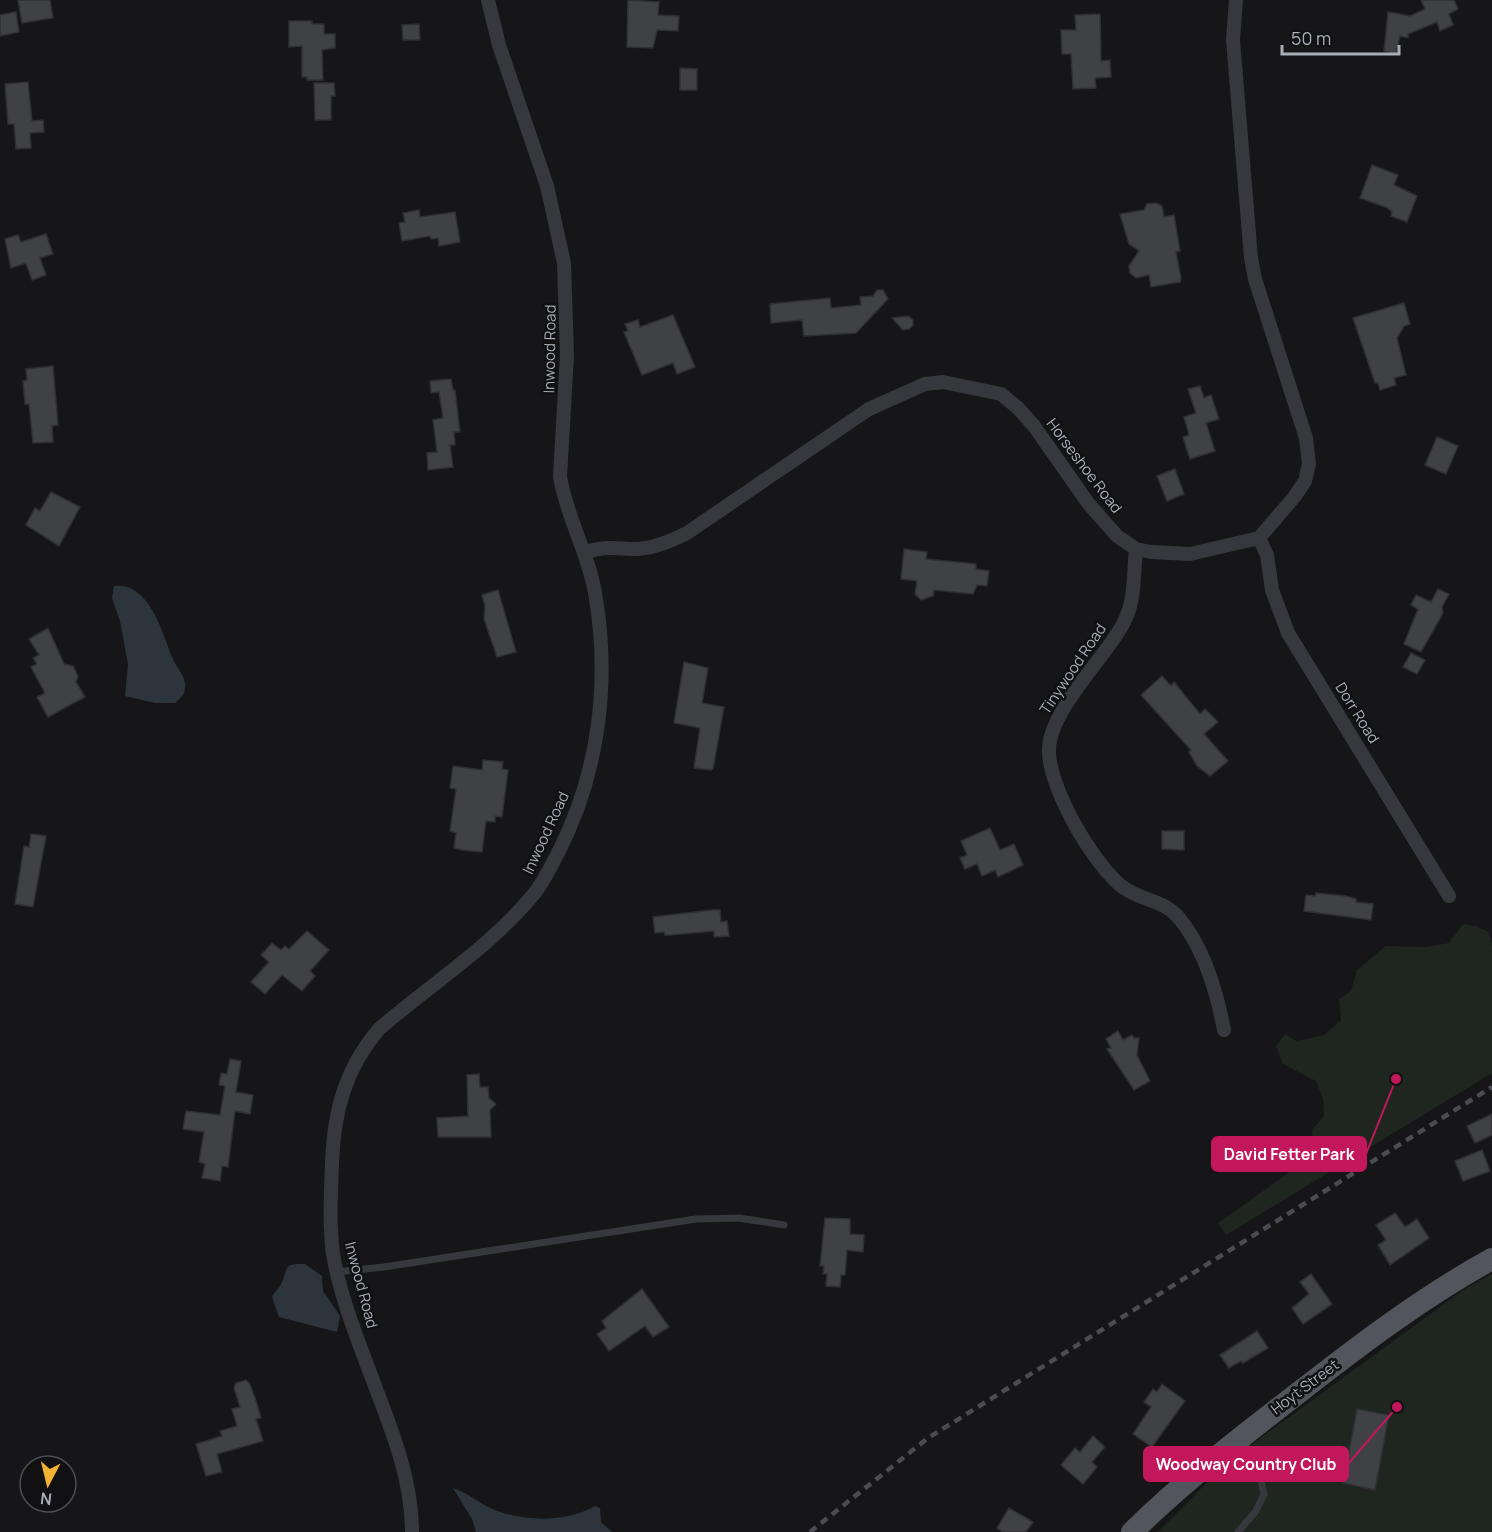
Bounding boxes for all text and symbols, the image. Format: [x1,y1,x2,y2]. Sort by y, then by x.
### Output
scale bar [1282,18,1399,56]
text: 50 m [1291,26,1331,50]
street label: Inwood Road [538,304,561,394]
street label: Horseshoe Road [1042,414,1127,517]
street label: Tinywood Road [1034,619,1111,718]
street label: Dorr Road [1330,678,1384,747]
street label: Inwood Road [517,788,574,877]
callout: David Fetter Park [1212,1137,1366,1171]
text: David Fetter Park [1224,1143,1355,1165]
street label: Inwood Road [340,1239,383,1330]
street label: Hoyt Street [1266,1354,1343,1419]
callout: Woodway Country Club [1144,1447,1348,1481]
text: Woodway Country Club [1156,1453,1336,1475]
north arrow [18,1454,78,1514]
text: N [39,1487,53,1511]

